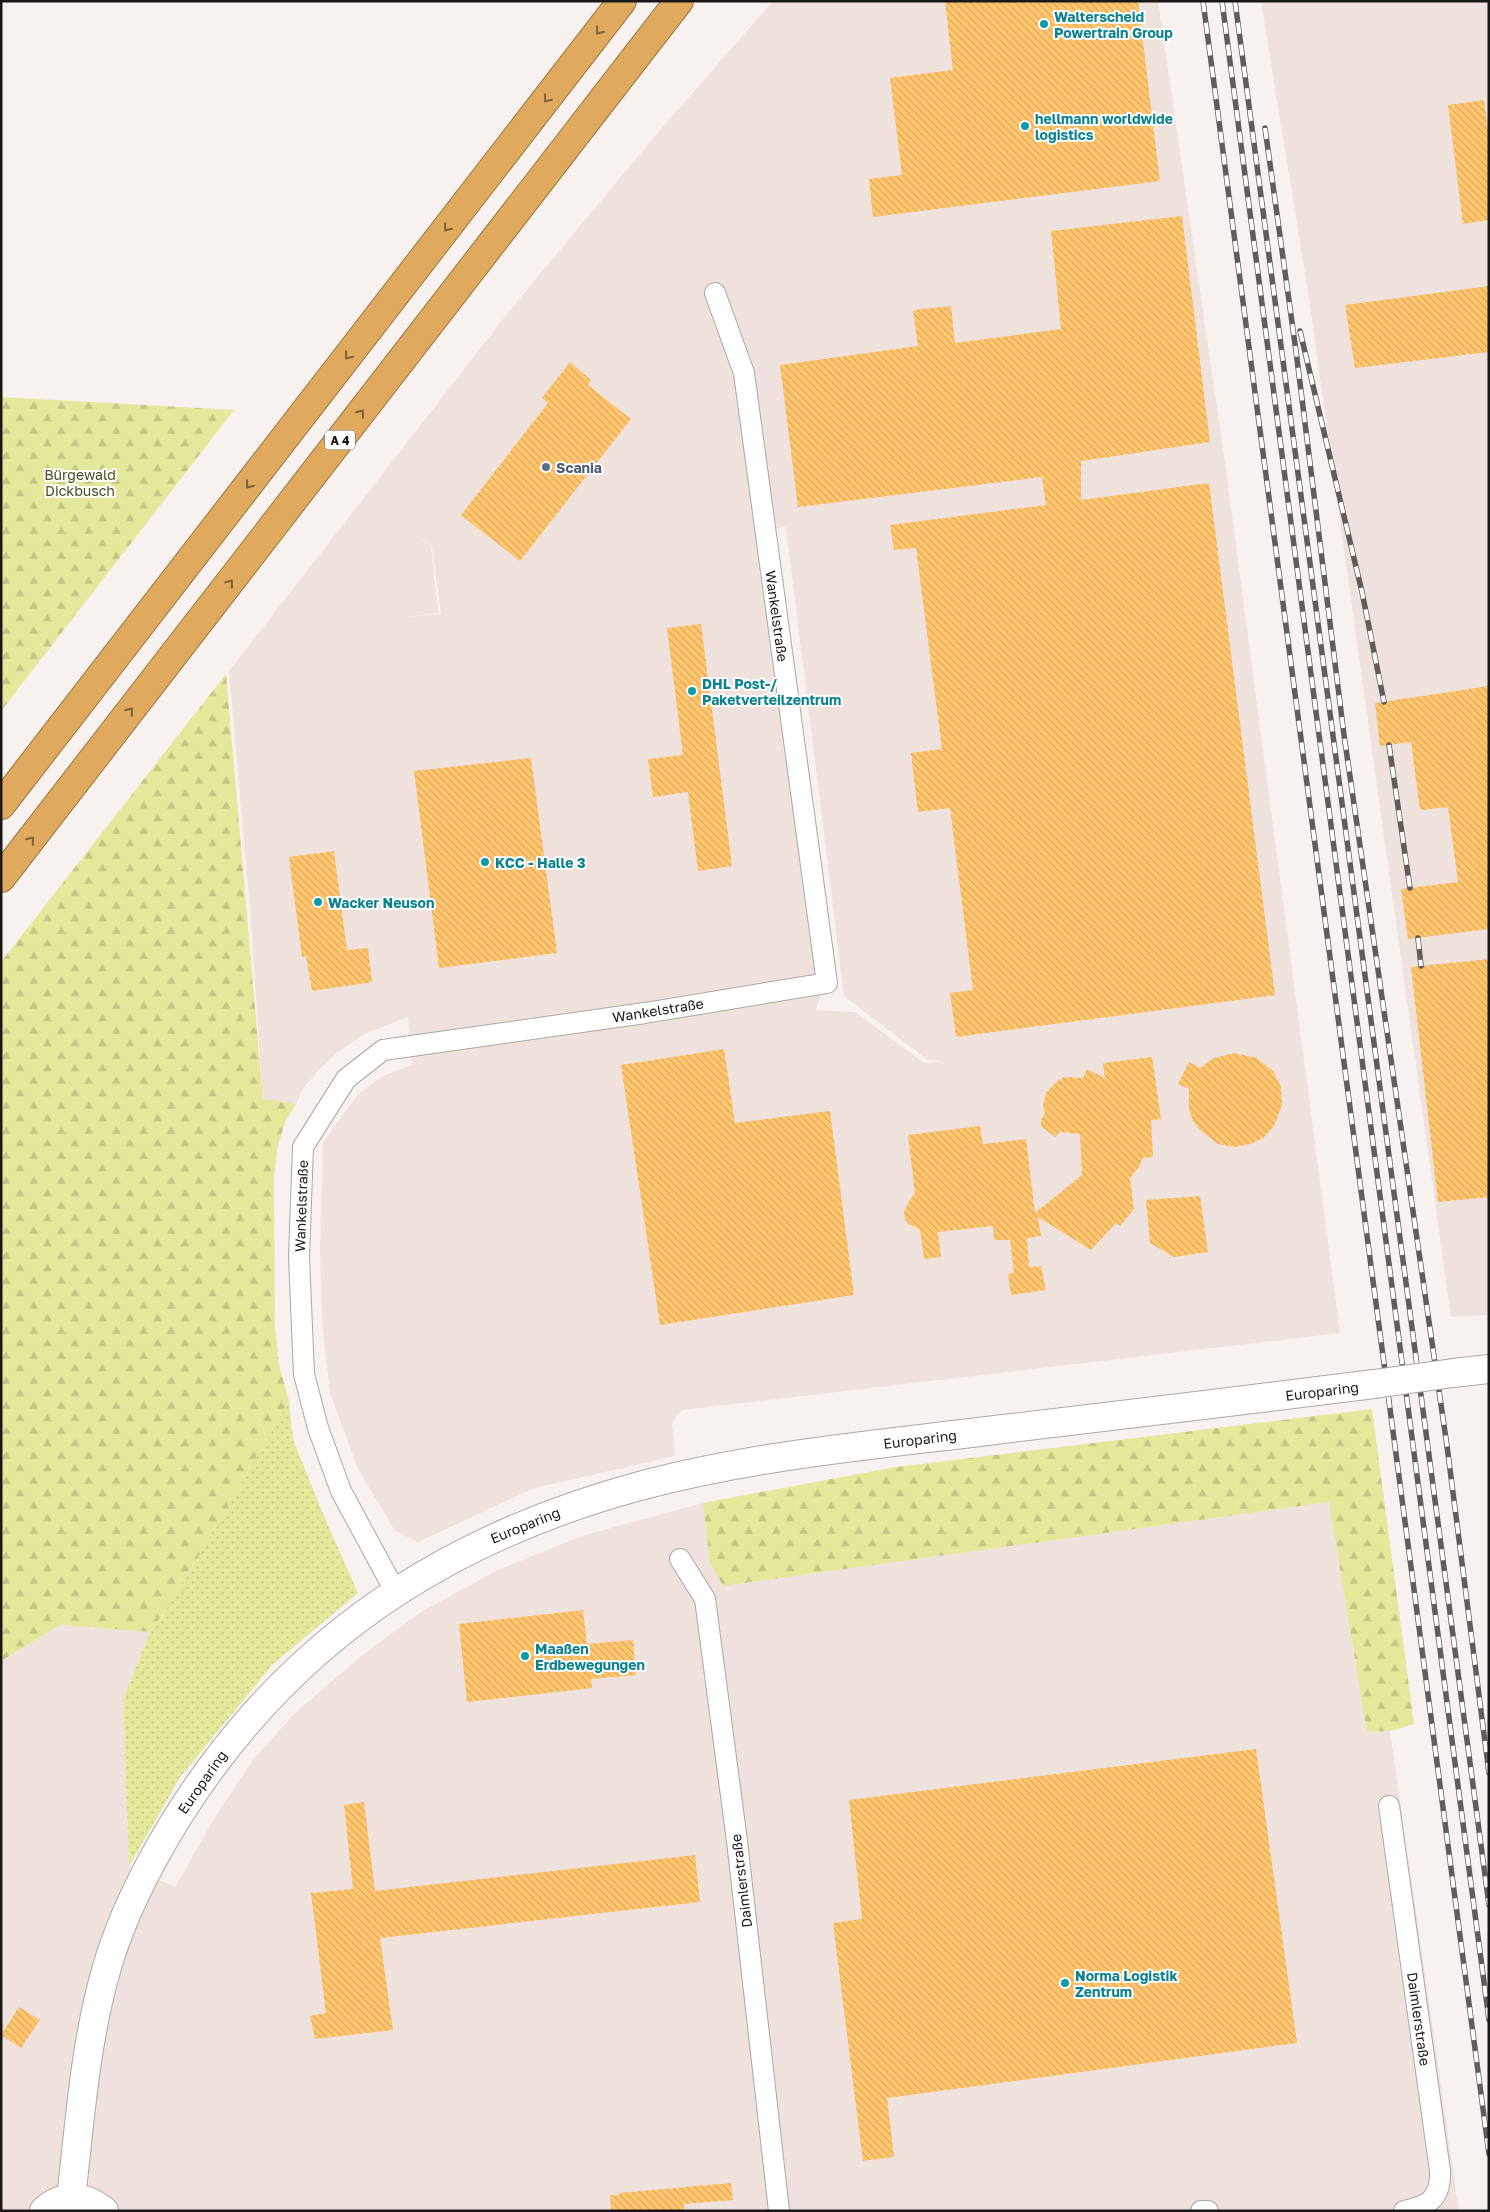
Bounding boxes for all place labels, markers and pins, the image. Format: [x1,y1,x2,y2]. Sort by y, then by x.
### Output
place label: Walterscheid Powertrain Group [1054,8,1173,41]
marker: Walterscheid Powertrain Group [1038,18,1050,30]
place label: hellmann worldwide logistics [1035,110,1173,143]
marker: hellmann worldwide logistics [1019,120,1031,132]
place label: Scania [556,459,602,476]
marker: Scania [540,461,552,473]
place label: DHL Post-/ Paketverteilzentrum [702,675,841,708]
marker: DHL Post-/ Paketverteilzentrum [686,685,698,697]
place label: KCC - Halle 3 [495,854,585,871]
marker: KCC - Halle 3 [479,856,491,868]
place label: Wacker Neuson [328,894,434,911]
marker: Wacker Neuson [312,896,324,908]
place label: Maaßen Erdbewegungen [535,1640,645,1673]
marker: Maaßen Erdbewegungen [519,1650,531,1662]
place label: Norma Logistik Zentrum [1075,1967,1178,2000]
marker: Norma Logistik Zentrum [1059,1977,1071,1989]

